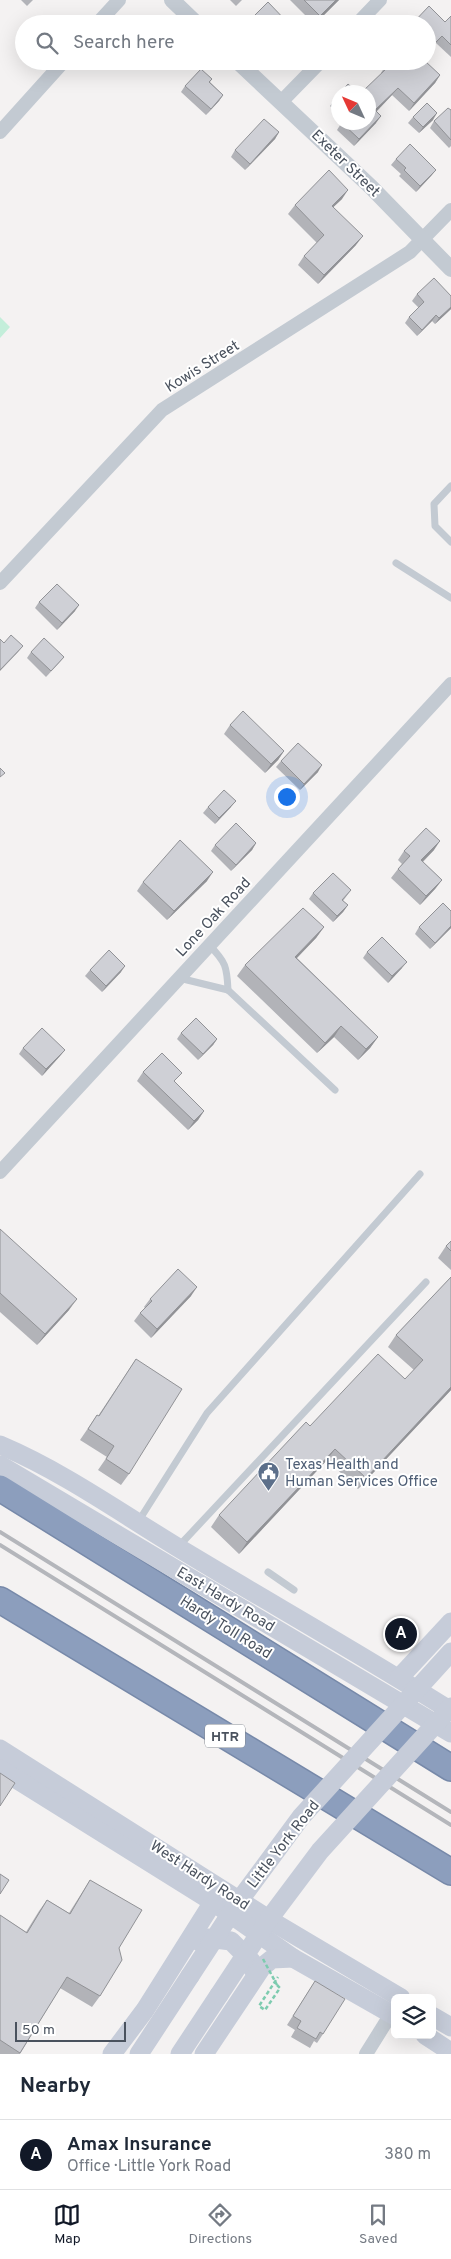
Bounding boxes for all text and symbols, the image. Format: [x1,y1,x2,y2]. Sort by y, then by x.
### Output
search box [15,15,436,70]
icon: search [33,29,61,57]
text: Search here [73,31,175,55]
north arrow [331,85,376,130]
street label: Exeter Street [306,126,383,202]
street label: Kowis Street [162,337,244,398]
your location [274,784,300,810]
street label: Lone Oak Road [172,874,256,962]
place label: Texas Health and Human Services Office [285,1456,438,1492]
public building icon: Texas Health and Human Services Office [257,1461,281,1492]
street label: East Hardy Road [173,1564,278,1637]
street label: Hardy Toll Road [176,1592,275,1664]
pin: A [385,1615,417,1653]
road number: HTR [205,1724,245,1748]
street label: Little York Road [244,1797,324,1893]
street label: West Hardy Road [146,1837,252,1915]
map controls [391,1994,436,2039]
button: layers [391,1994,436,2039]
scale bar [15,2019,126,2042]
text: 50 m [22,2022,55,2039]
text: Nearby [20,2073,91,2100]
text: Amax Insurance [67,2133,212,2157]
text: A [30,2145,42,2165]
text: 380 m [384,2145,431,2165]
text: Office · Little York Road [67,2157,231,2177]
tab: Map [53,2201,81,2248]
tab: Directions [188,2201,252,2248]
tab: Saved [359,2201,398,2248]

